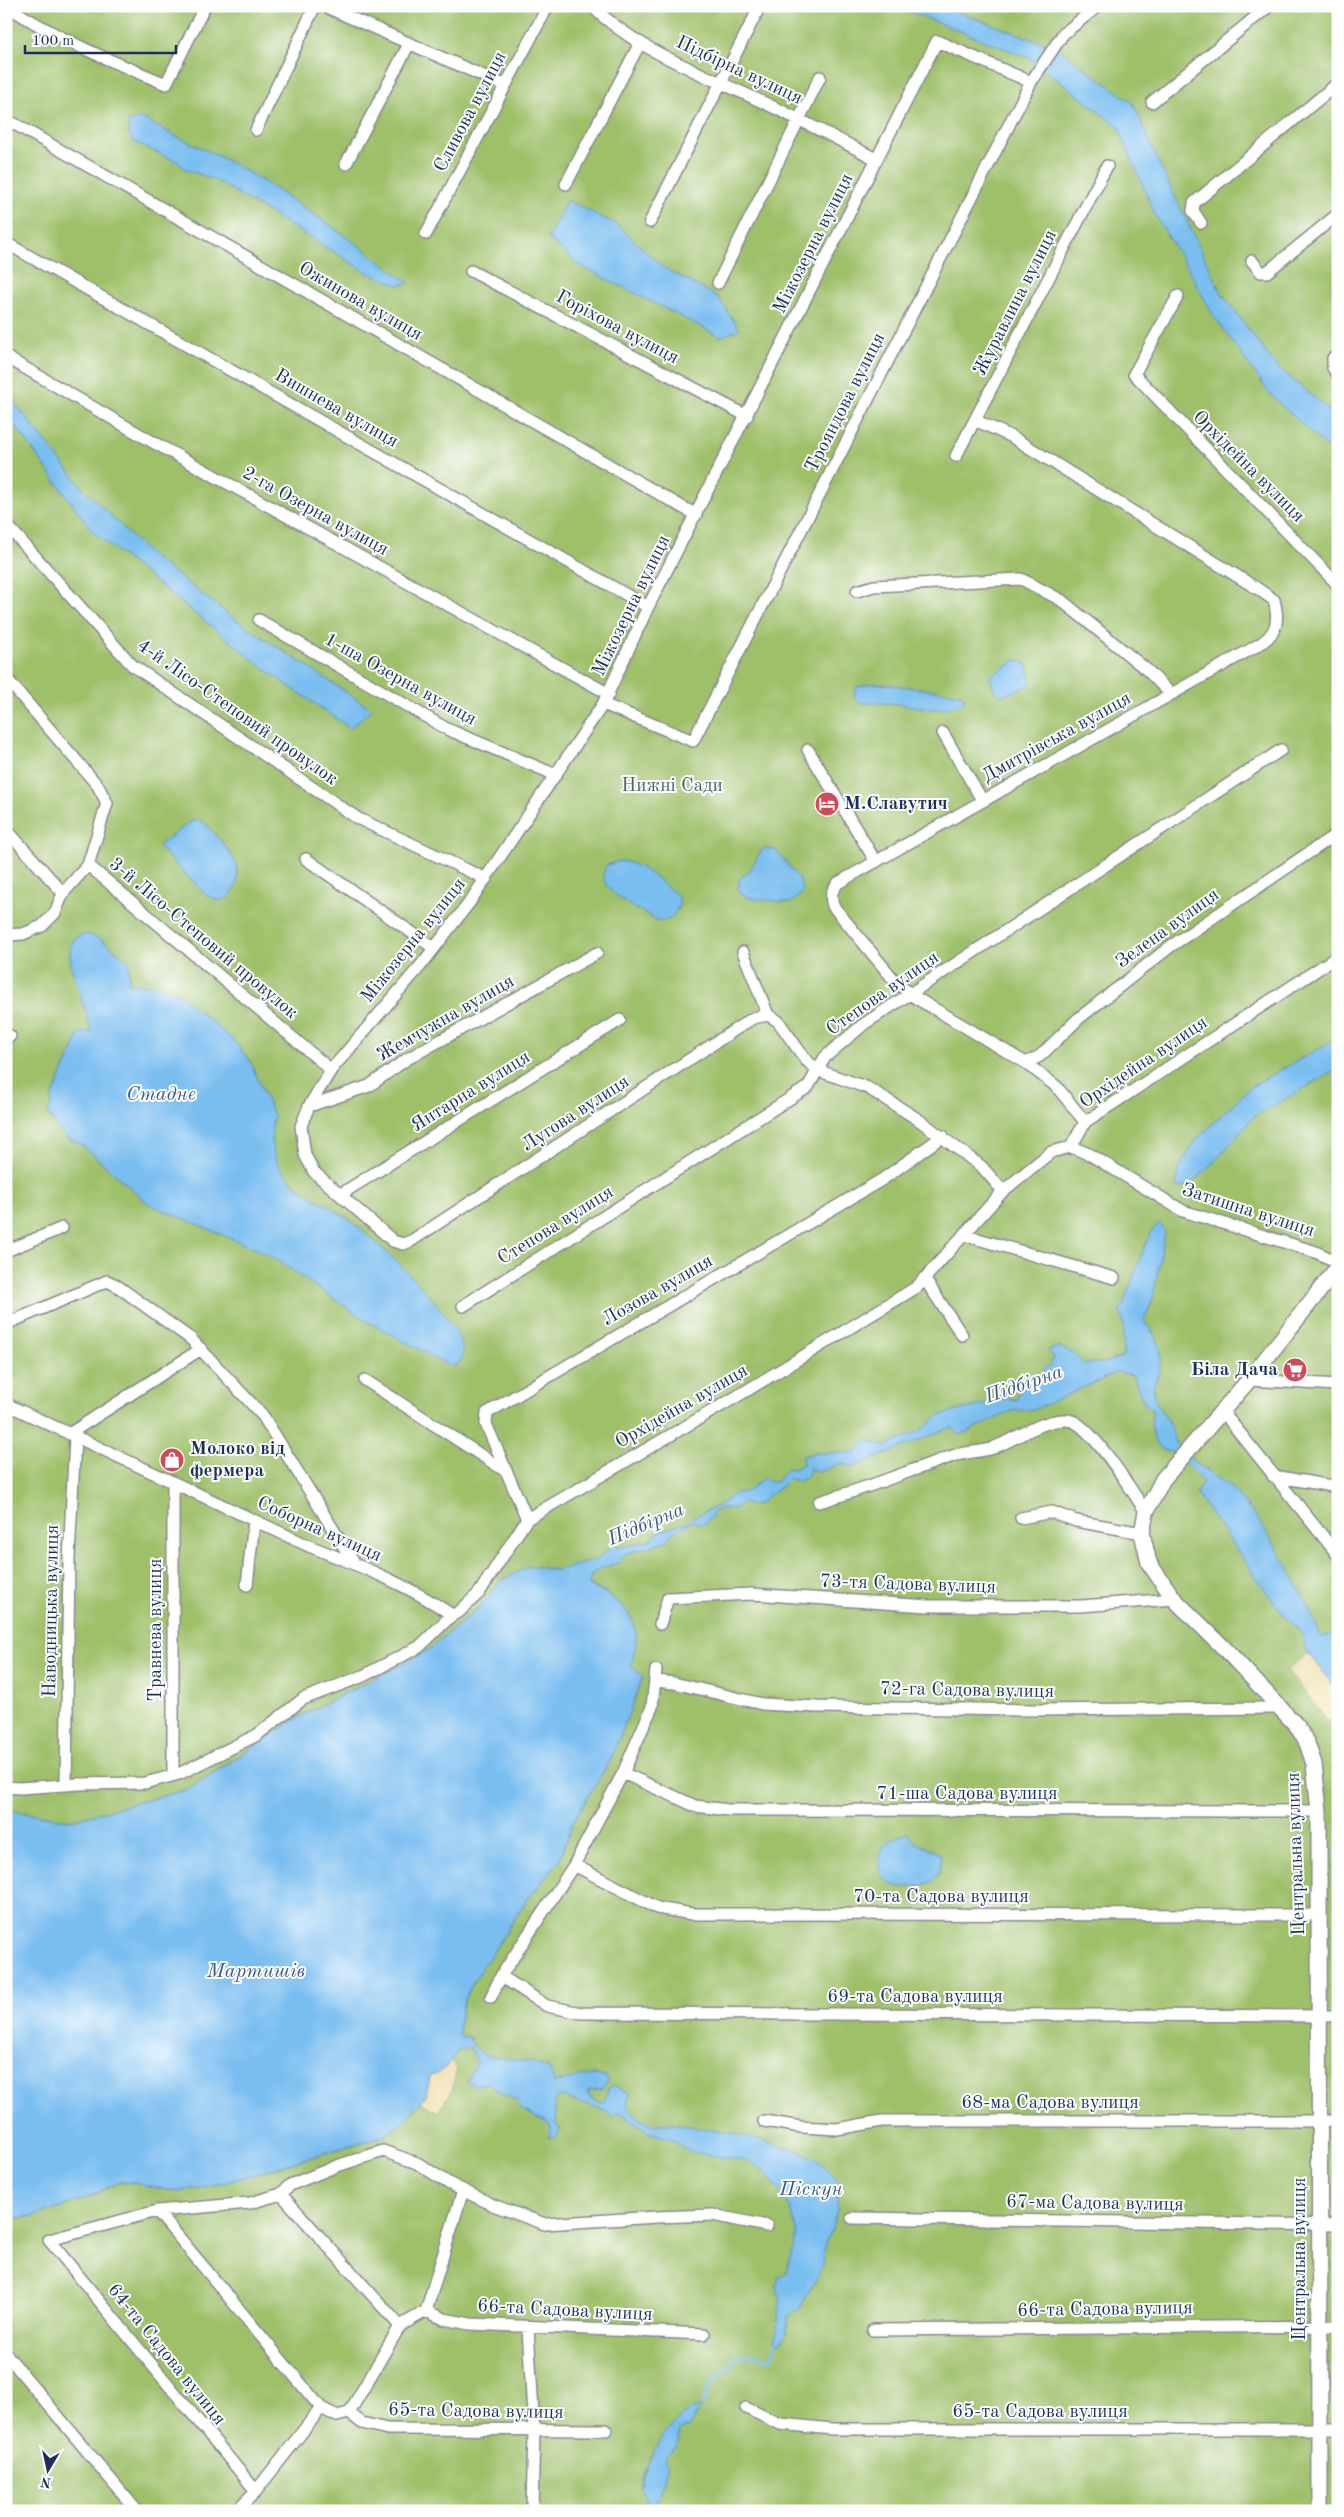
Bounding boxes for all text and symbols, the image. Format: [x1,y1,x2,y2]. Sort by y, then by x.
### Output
scale bar [25,22,176,54]
street label: Підбірна вулиця [673,33,805,109]
text: 100 m [32,34,74,49]
street label: Сливова вулиця [431,49,511,175]
street label: Міжозерна вулиця [771,171,858,317]
street label: Журавлина вулиця [971,227,1061,379]
street label: Ожинова вулиця [295,259,425,345]
street label: Горіхова вулиця [552,288,682,368]
street label: Трояндова вулиця [803,330,889,476]
street label: Вишнева вулиця [271,366,401,452]
street label: Орхідейна вулиця [1188,407,1308,527]
street label: 2-га Озерна вулиця [239,464,391,560]
street label: Міжозерна вулиця [590,532,674,679]
street label: 1-ша Озерна вулиця [321,630,479,730]
street label: 4-й Лісо-Степовий провулок [133,636,341,790]
street label: Дмитрівська вулиця [979,689,1135,787]
park label: Нижні Сади [621,777,723,796]
hotel icon: М.Славутич [814,791,840,817]
place label: М.Славутич [844,795,948,814]
street label: 3-й Лісо-Степовий провулок [105,855,301,1024]
street label: Міжозерна вулиця [358,875,470,1007]
street label: Зелена вулиця [1113,885,1223,973]
street label: Степова вулиця [823,948,943,1040]
street label: Жемчужна вулиця [374,972,518,1066]
street label: Орхідейна вулиця [1077,1013,1211,1113]
street label: Янтарна вулиця [408,1048,534,1136]
street label: Лугова вулиця [519,1072,633,1156]
water label: Стадне [126,1085,196,1105]
street label: Затишна вулиця [1179,1181,1317,1241]
street label: Степова вулиця [495,1183,617,1269]
street label: Лозова вулиця [600,1252,717,1330]
supermarket icon: Біла Дача [1282,1357,1308,1383]
street label: Орхідейна вулиця [613,1361,751,1453]
place label: Біла Дача [1191,1361,1278,1380]
water label: Підбірна [981,1362,1066,1408]
place label: Молоко від фермера [190,1440,285,1481]
shop icon: Молоко від фермера [159,1447,185,1473]
street label: Соборна вулиця [254,1494,384,1566]
water label: Підбірна [604,1500,687,1550]
street label: Наводницька вулиця [41,1524,63,1698]
street label: Травнева вулиця [147,1558,166,1702]
street label: 73-тя Садова вулиця [820,1572,996,1598]
street label: 72-га Садова вулиця [880,1680,1054,1702]
street label: Центральна вулиця [1285,1772,1309,1936]
street label: 71-ша Садова вулиця [876,1785,1058,1804]
street label: 70-та Садова вулиця [853,1888,1029,1907]
water label: Мартишів [206,1962,305,1982]
street label: 69-та Садова вулиця [827,1988,1003,2007]
street label: 68-ма Садова вулиця [961,2094,1139,2113]
street label: Центральна вулиця [1291,2177,1310,2341]
water label: Піскун [778,2180,843,2200]
street label: 67-ма Садова вулиця [1006,2193,1184,2215]
street label: 64-та Садова вулиця [103,2281,229,2429]
street label: 66-та Садова вулиця [477,2297,653,2325]
street label: 66-та Садова вулиця [1017,2299,1193,2321]
street label: 65-та Садова вулиця [388,2401,564,2423]
street label: 65-та Садова вулиця [952,2403,1128,2422]
north arrow [22,2444,72,2494]
text: N [39,2474,53,2490]

